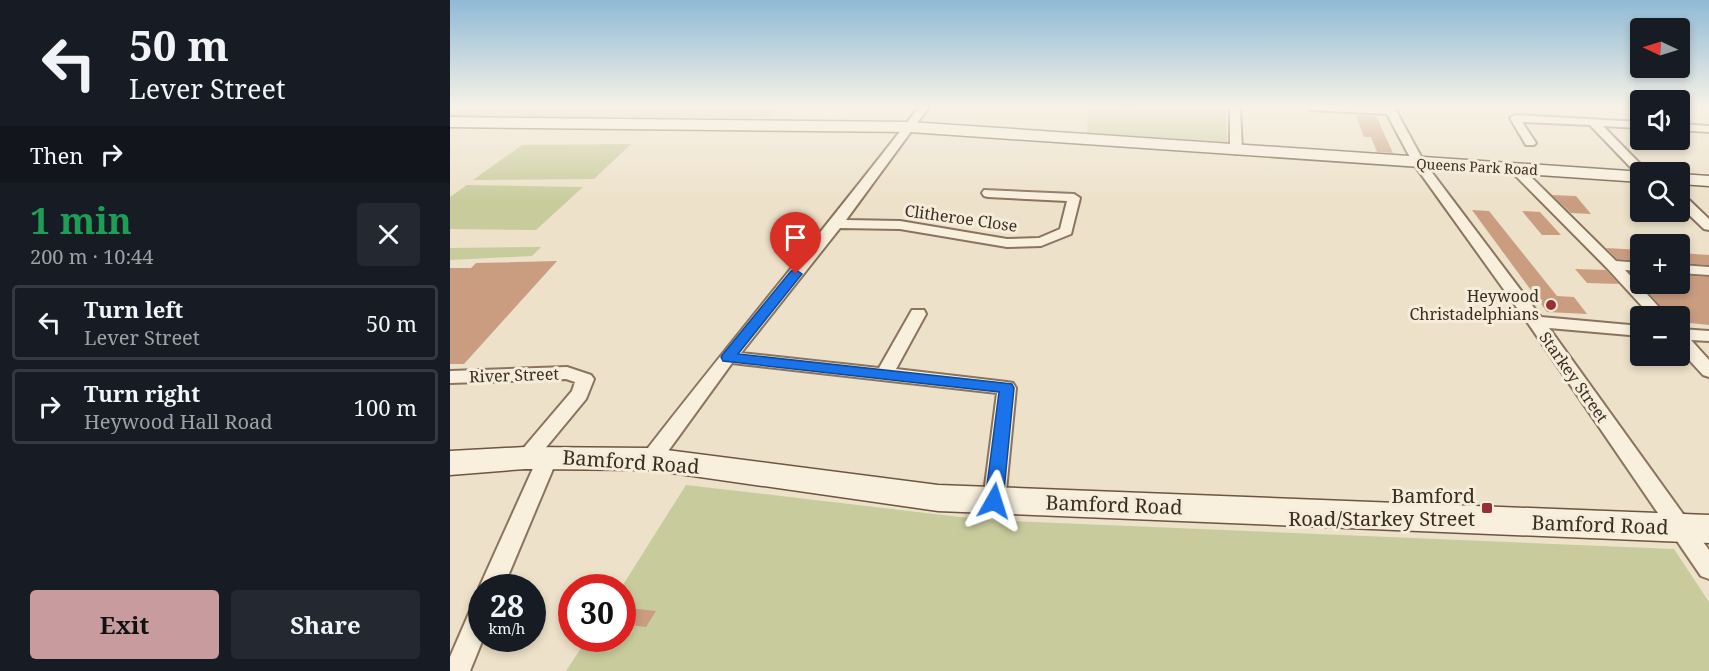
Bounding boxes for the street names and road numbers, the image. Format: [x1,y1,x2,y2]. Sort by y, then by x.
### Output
street label: Queens Park Road [1416,154,1539,179]
street label: Clitheroe Close [903,199,1019,237]
street label: Starkey Street [1535,327,1614,427]
street label: River Street [469,362,560,388]
street label: Bamford Road [562,443,700,480]
street label: Bamford Road [1045,489,1183,520]
street label: Bamford Road [1531,509,1669,540]

